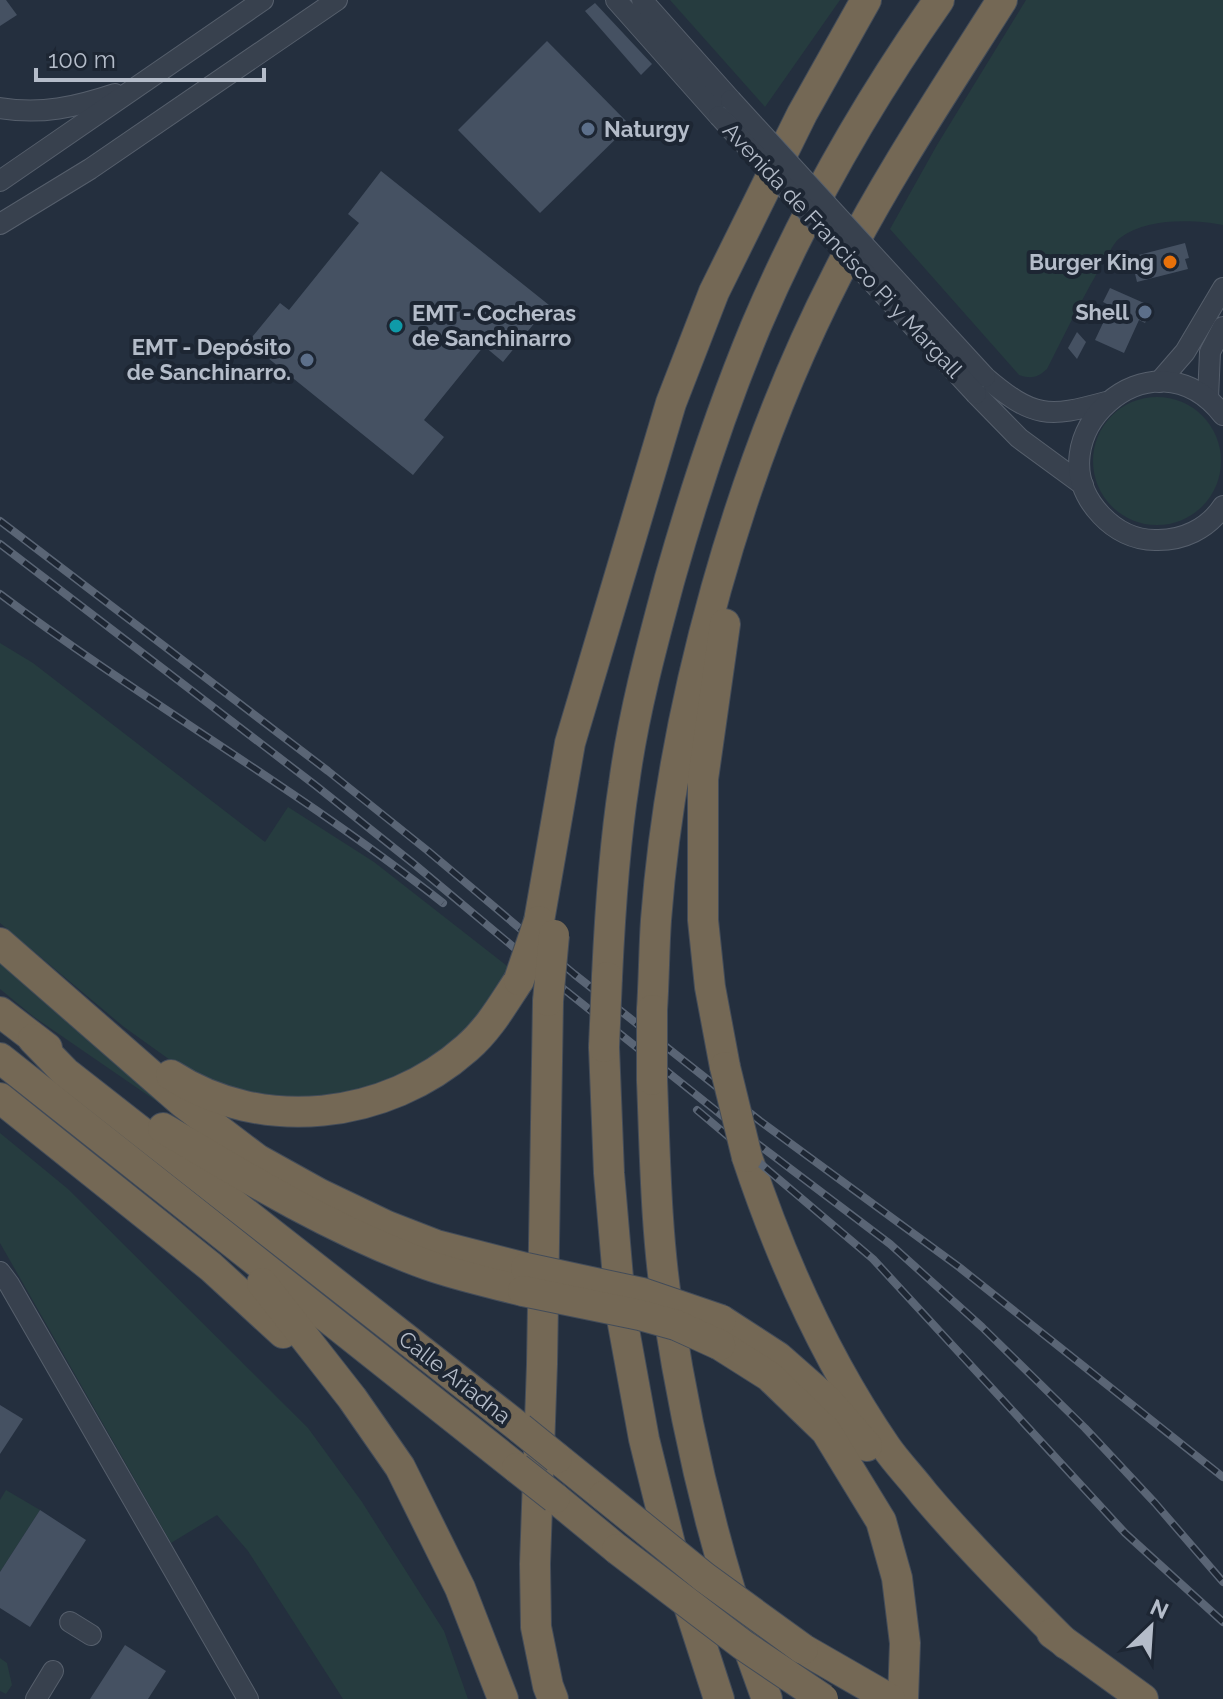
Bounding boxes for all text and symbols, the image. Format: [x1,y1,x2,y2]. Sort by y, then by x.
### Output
scale bar [36,32,264,82]
text: 100 m [48,45,116,74]
place label: Naturgy [604,116,690,142]
street label: Avenida de Francisco Pi y Margall [718,117,968,383]
marker: Naturgy [579,120,597,138]
place label: Burger King [1029,249,1154,275]
marker: Burger King [1161,253,1179,271]
place label: Shell [1075,299,1130,325]
place label: EMT - Cocheras de Sanchinarro [412,300,576,351]
marker: Shell [1136,303,1154,321]
marker: EMT - Cocheras de Sanchinarro [387,317,405,335]
place label: EMT - Depósito de Sanchinarro. [127,334,291,385]
marker: EMT - Depósito de Sanchinarro. [298,351,316,369]
street label: Calle Ariadna [394,1325,516,1429]
north arrow [1111,1587,1191,1667]
text: N [1146,1594,1173,1624]

